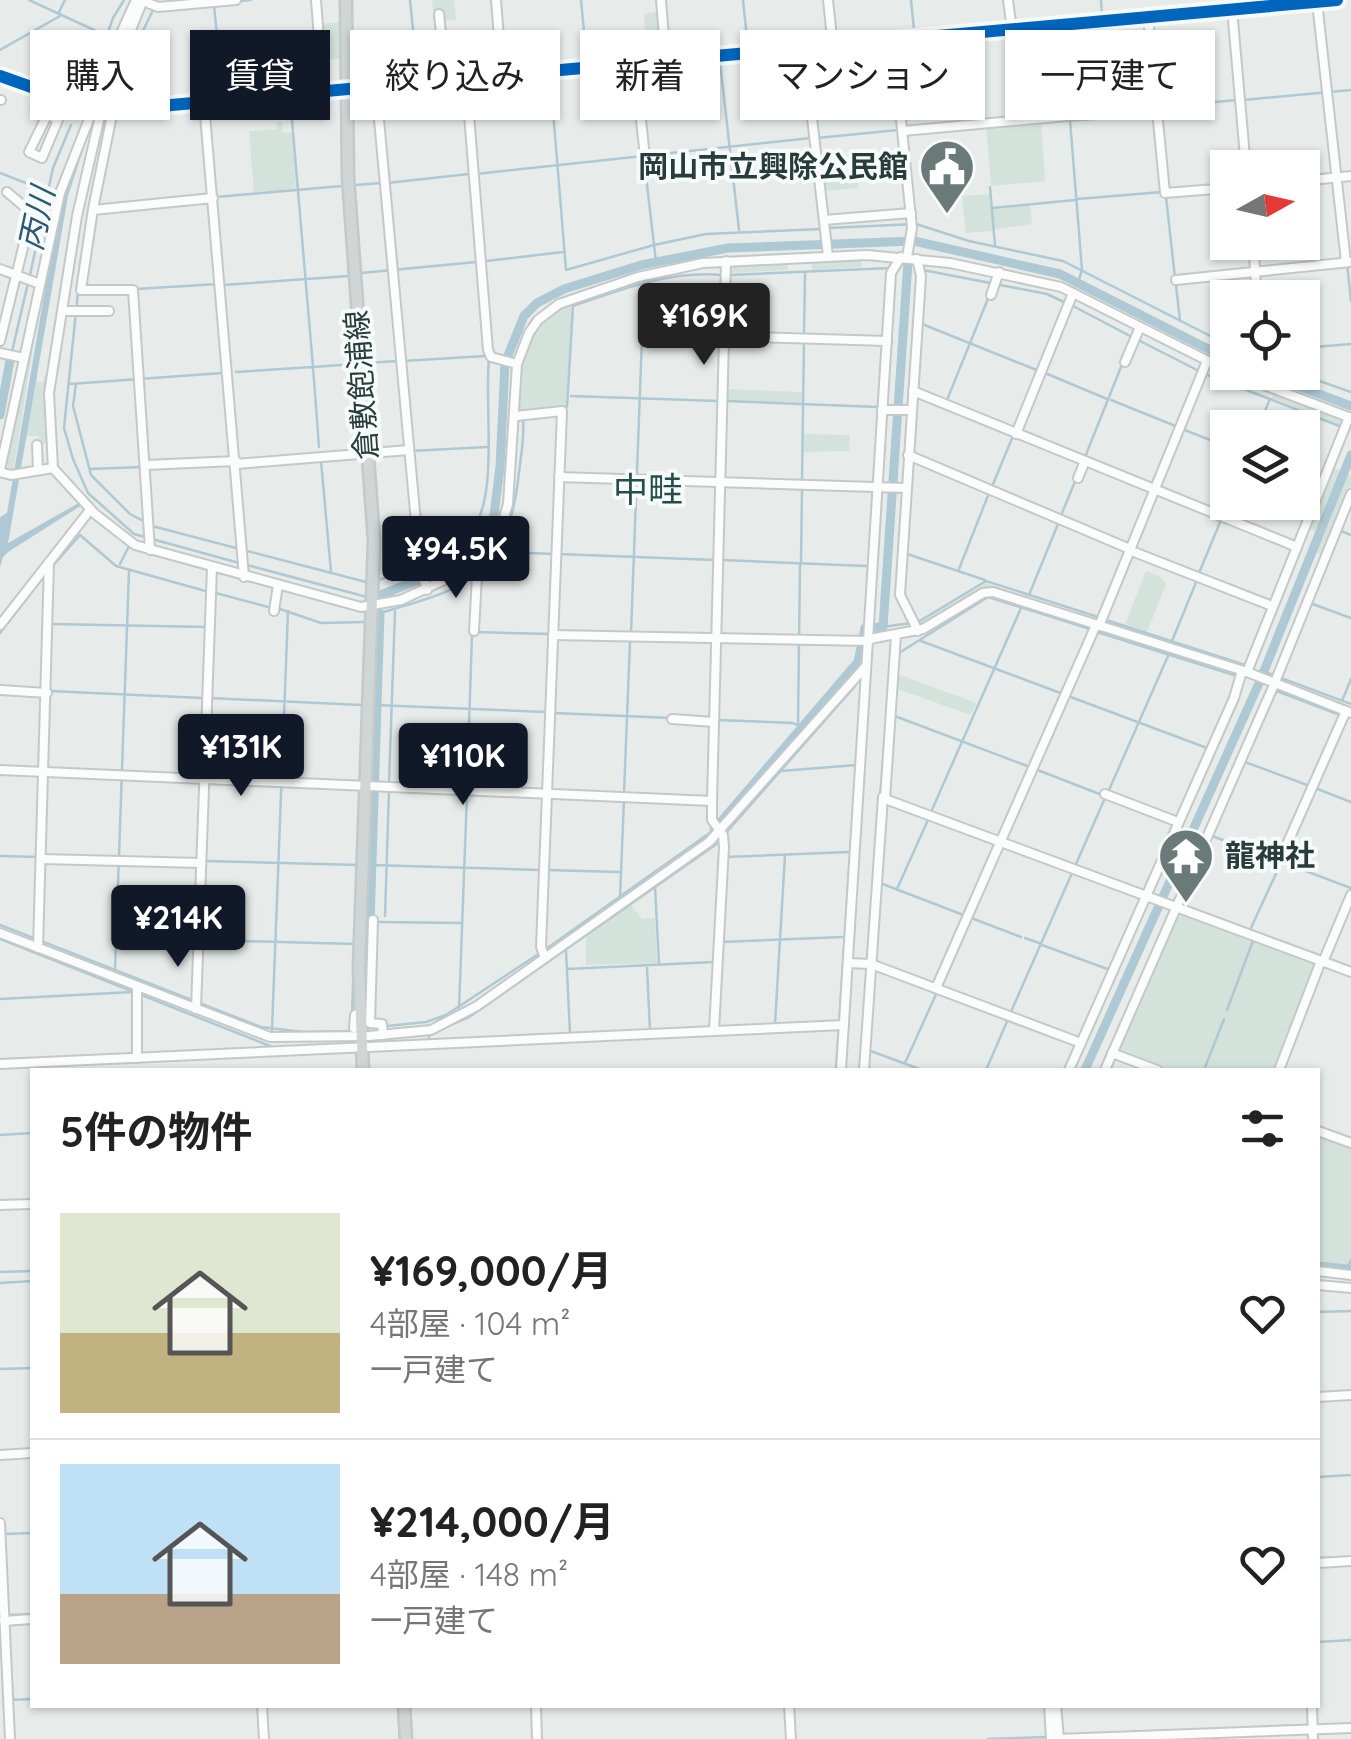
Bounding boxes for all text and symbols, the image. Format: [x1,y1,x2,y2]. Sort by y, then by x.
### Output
chip: 購入 [30,30,170,120]
chip: 賃貸 [190,30,330,120]
chip: 絞り込み [350,30,560,120]
chip: 新着 [580,30,720,120]
chip: マンション [740,30,985,120]
chip: 一戸建て [1005,30,1215,120]
public building icon: 岡山市立興除公民館 [917,137,977,216]
place label: 岡山市立興除公民館 [638,147,908,185]
north arrow [1210,150,1320,260]
map controls [1210,150,1320,520]
water label: 丙川 [10,180,63,254]
button: locate [1210,280,1320,390]
pin: ¥169K [634,283,774,368]
text: ¥169K [660,295,748,335]
street label: 倉敷飽浦線 [337,309,385,461]
button: layers [1210,410,1320,520]
district label: 中畦 [613,467,683,511]
pin: ¥94.5K [375,516,537,601]
text: ¥94.5K [404,528,508,568]
pin: ¥131K [171,714,311,799]
pin: ¥110K [393,723,533,808]
text: ¥131K [200,726,282,766]
text: ¥110K [421,735,505,775]
temple icon: 龍神社 [1156,826,1216,905]
place label: 龍神社 [1225,836,1315,874]
pin: ¥214K [108,885,248,970]
text: ¥214K [133,897,223,937]
icon: filters [1235,1101,1290,1156]
text: 5件の物件 [60,1105,252,1158]
text: ¥169,000/月 [370,1244,612,1297]
icon: home [140,1253,260,1373]
icon: heart [1235,1286,1290,1341]
text: 4部屋 · 104 m² [370,1303,570,1343]
text: 一戸建て [370,1349,498,1389]
text: ¥214,000/月 [370,1495,615,1548]
icon: home [140,1504,260,1624]
icon: heart [1235,1537,1290,1592]
text: 4部屋 · 148 m² [370,1554,568,1594]
text: 一戸建て [370,1600,498,1640]

